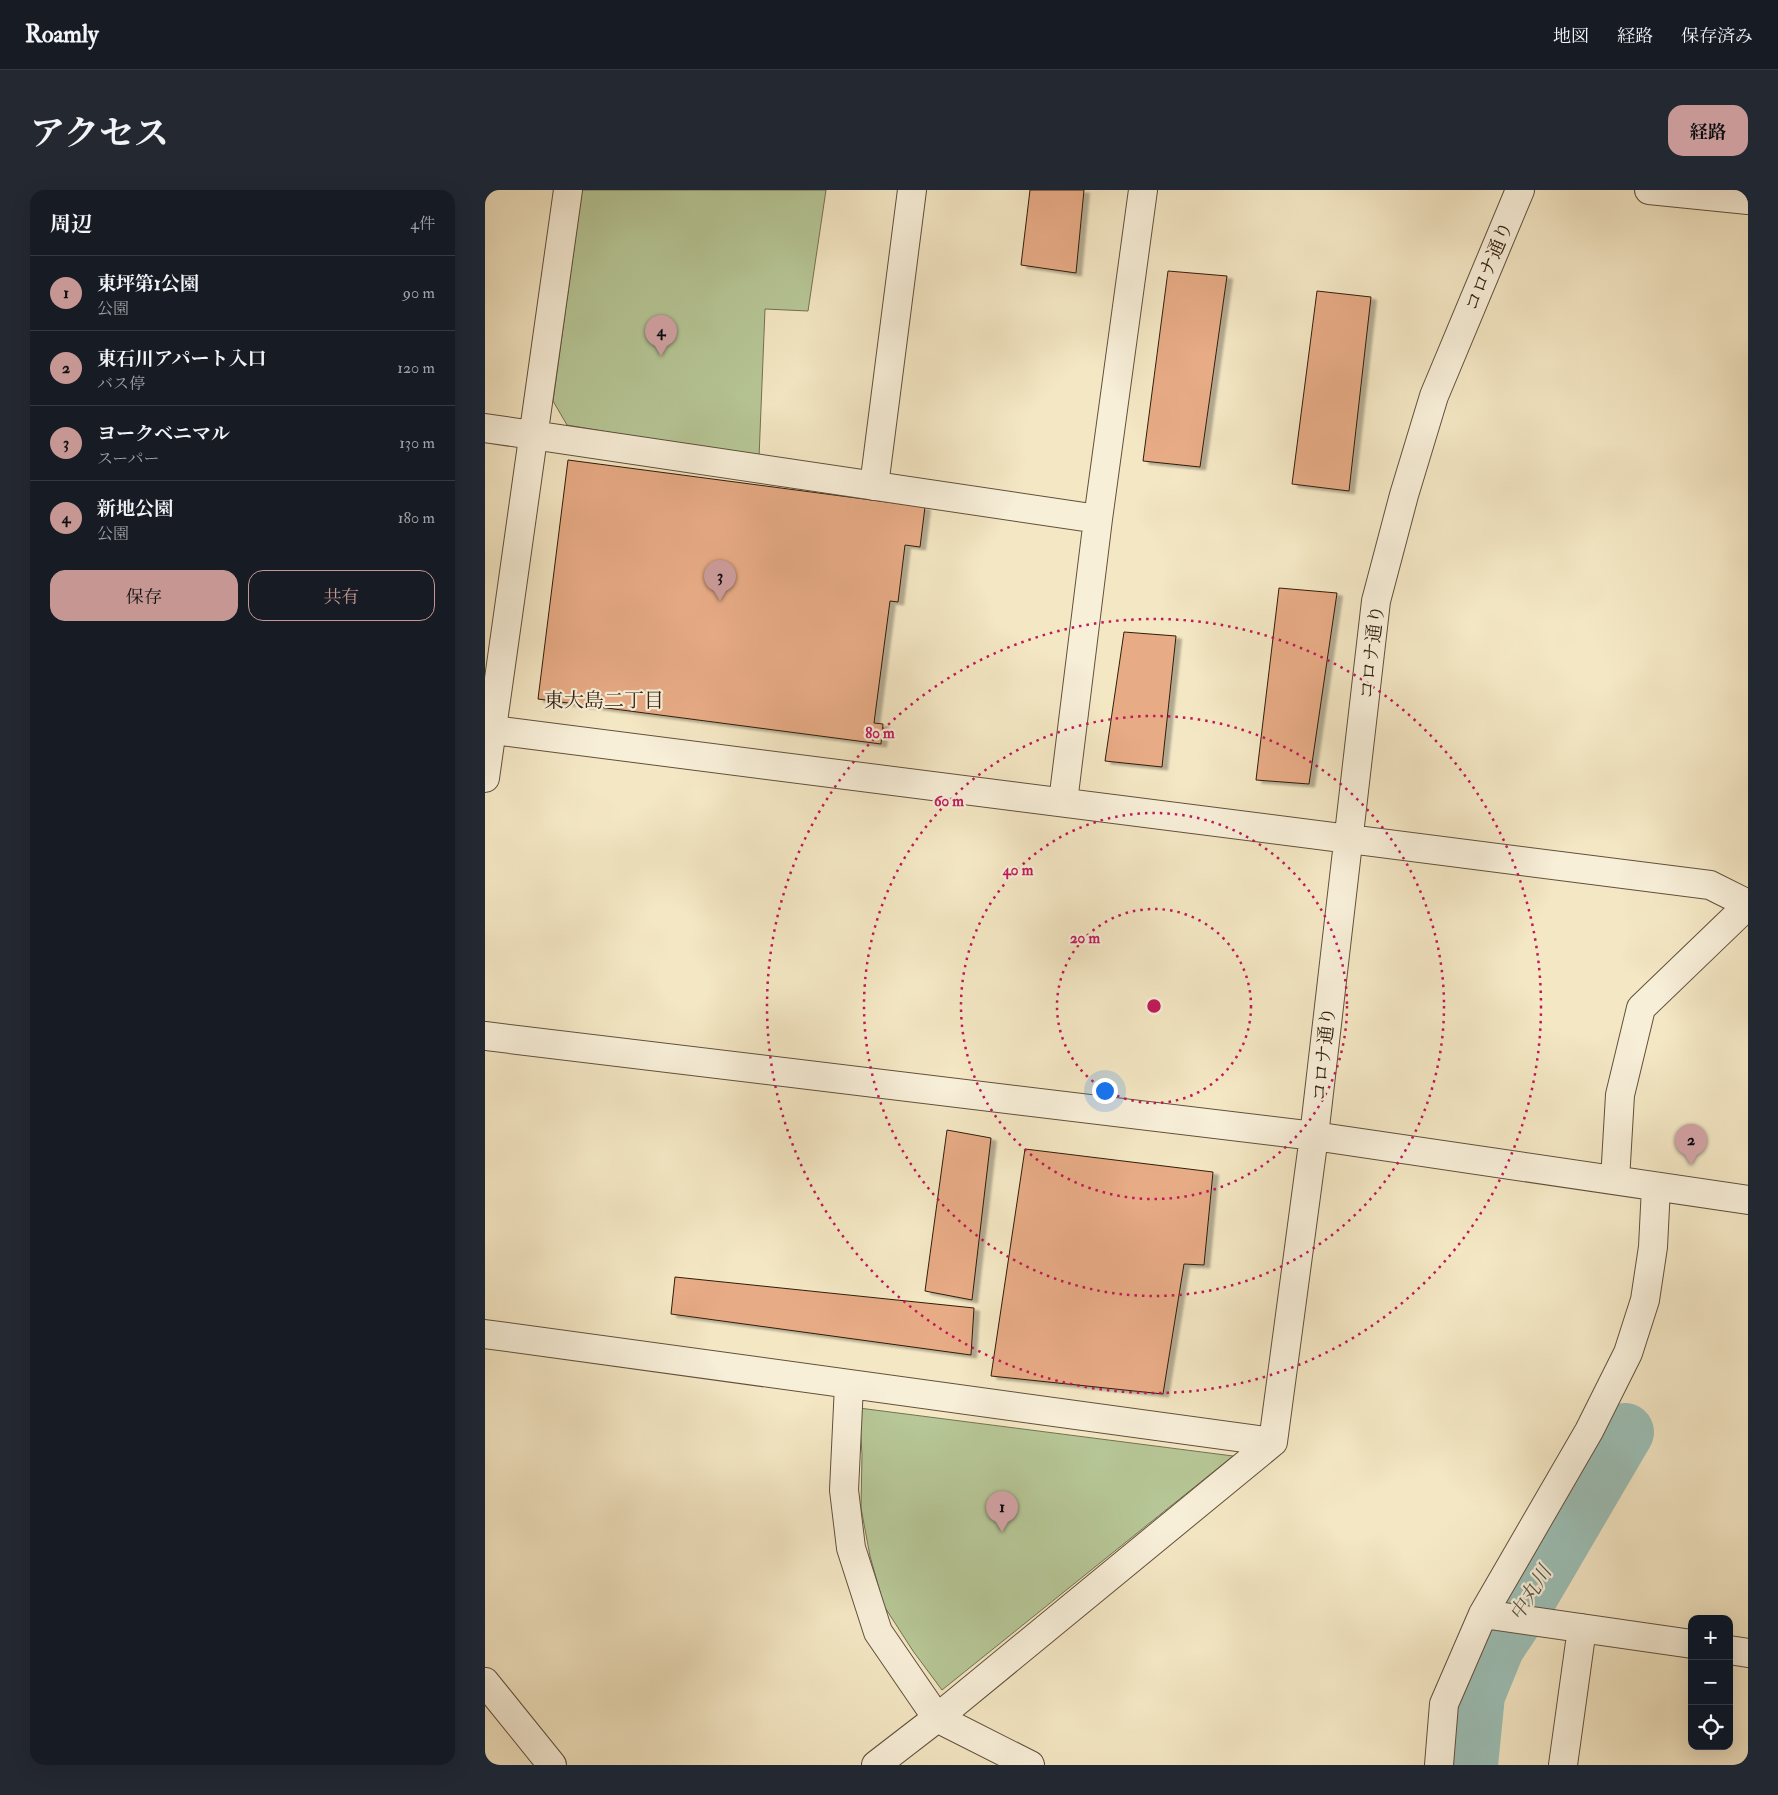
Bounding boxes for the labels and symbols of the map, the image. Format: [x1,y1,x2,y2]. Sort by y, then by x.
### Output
street label: コロナ通り [1459,218,1519,315]
pin: 4 [645,315,677,356]
pin: 3 [704,560,736,601]
street label: コロナ通り [1354,604,1390,701]
district label: 東大島二丁目 [544,688,664,713]
text: 80 m [865,724,895,743]
text: 60 m [934,792,964,811]
text: 40 m [1002,861,1034,880]
text: 20 m [1070,929,1100,948]
centre of rings [1145,997,1163,1015]
street label: コロナ通り [1307,1006,1341,1103]
your location [1092,1078,1118,1104]
pin: 2 [1675,1124,1707,1165]
pin: 1 [986,1491,1018,1532]
water label: 中丸川 [1504,1560,1558,1625]

